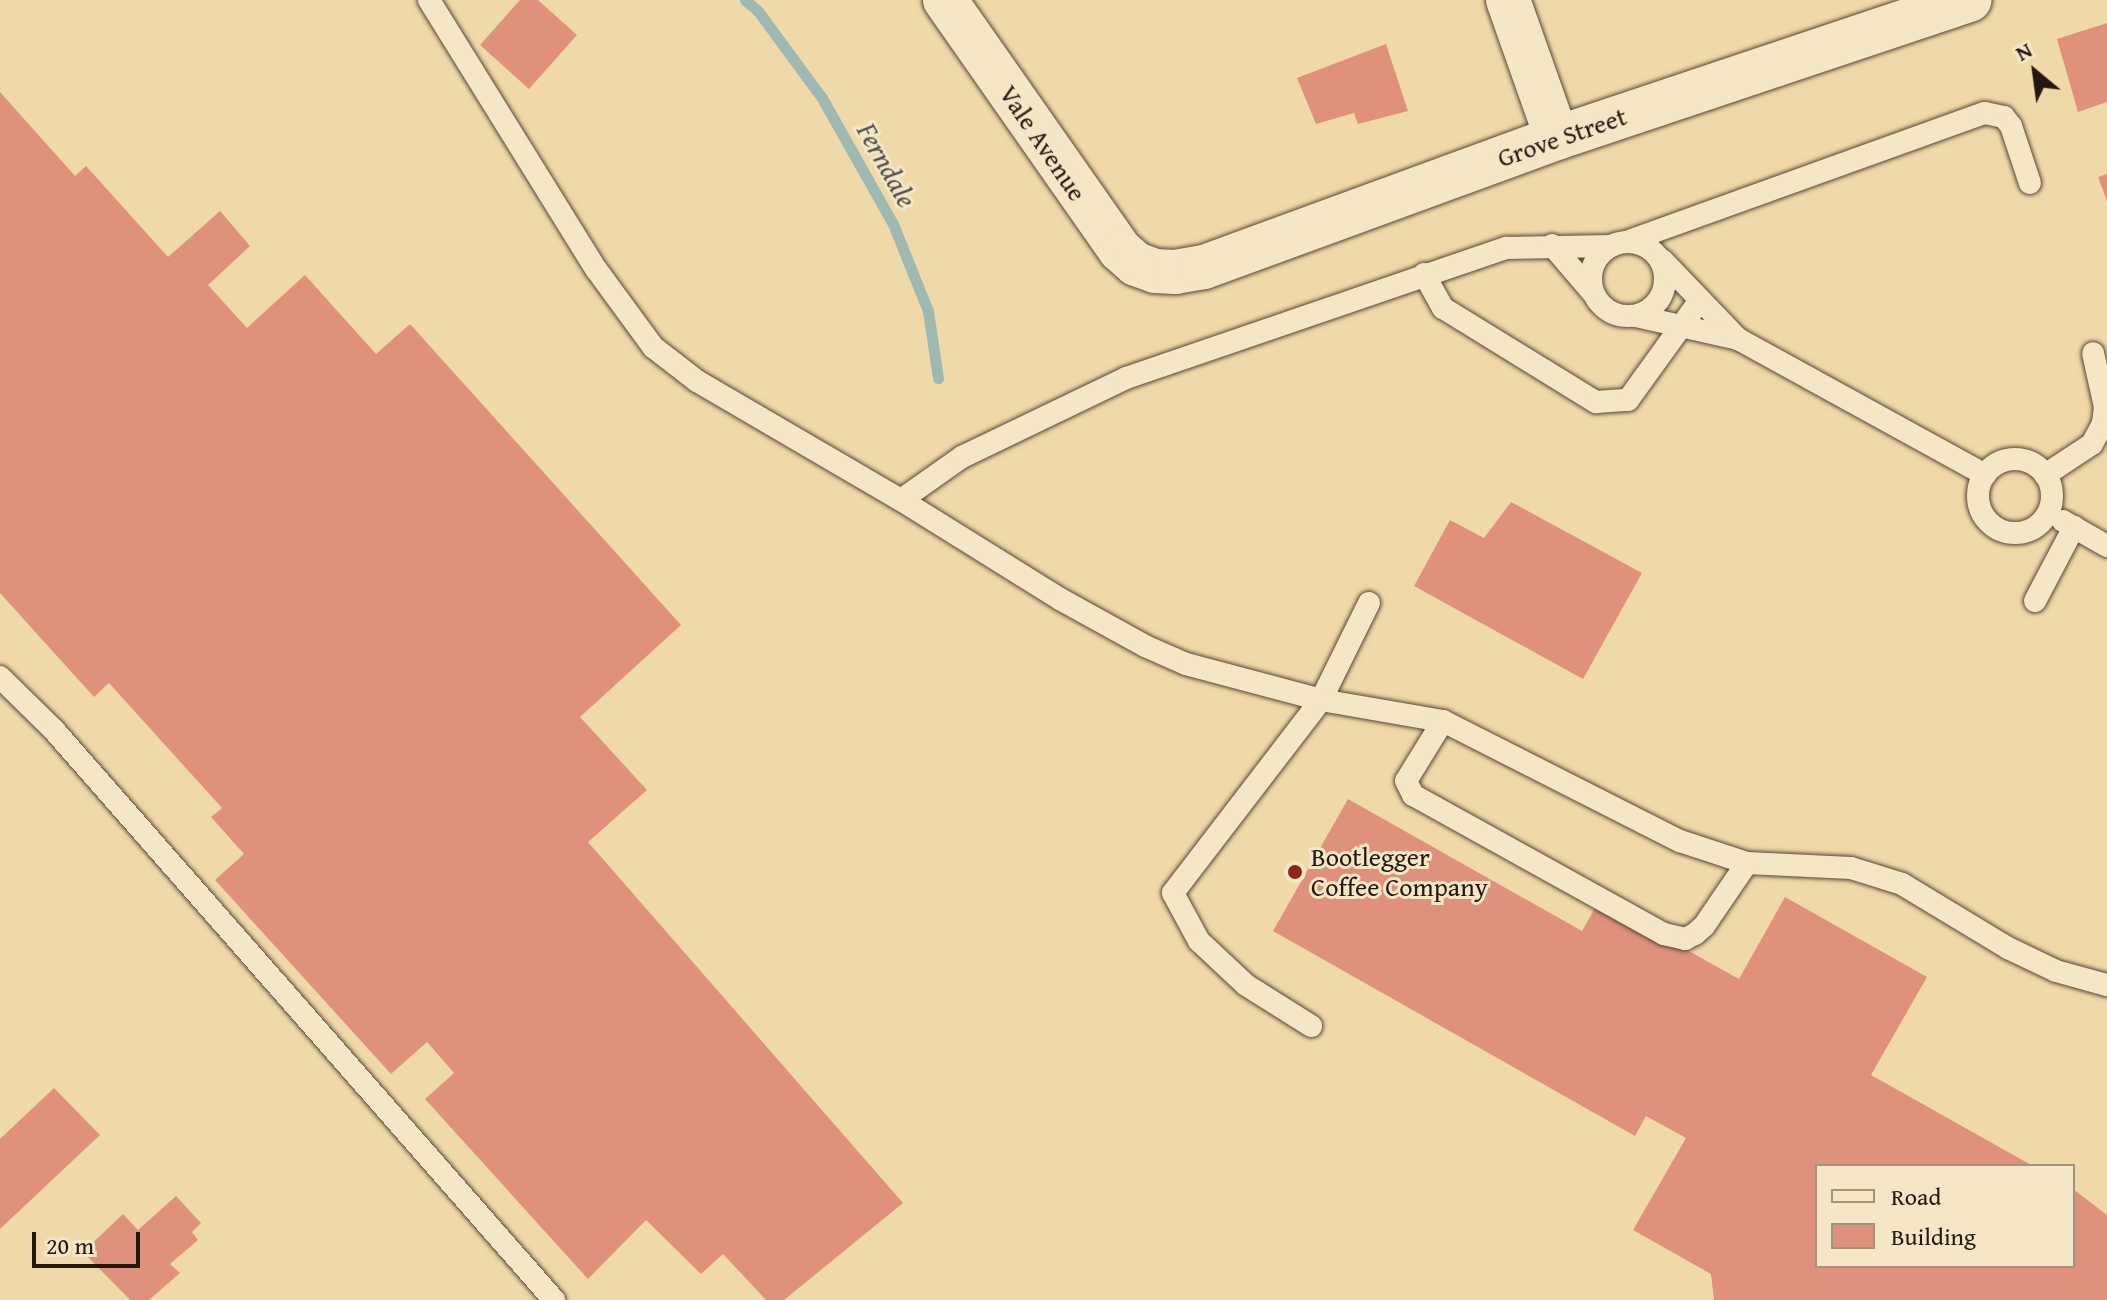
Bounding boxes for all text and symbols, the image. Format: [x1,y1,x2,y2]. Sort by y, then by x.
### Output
north arrow [1995,32,2075,112]
text: N [2009,33,2038,69]
street label: Vale Avenue [993,79,1093,207]
street label: Grove Street [1493,100,1631,174]
water label: Ferndale [850,117,924,213]
place label: Bootlegger Coffee Company [1311,841,1488,902]
marker: Bootlegger Coffee Company [1286,863,1304,881]
legend [1815,1164,2075,1268]
text: Road [1891,1179,1941,1214]
scale bar [36,1216,144,1266]
text: Building [1891,1219,1976,1254]
text: 20 m [46,1228,94,1263]

